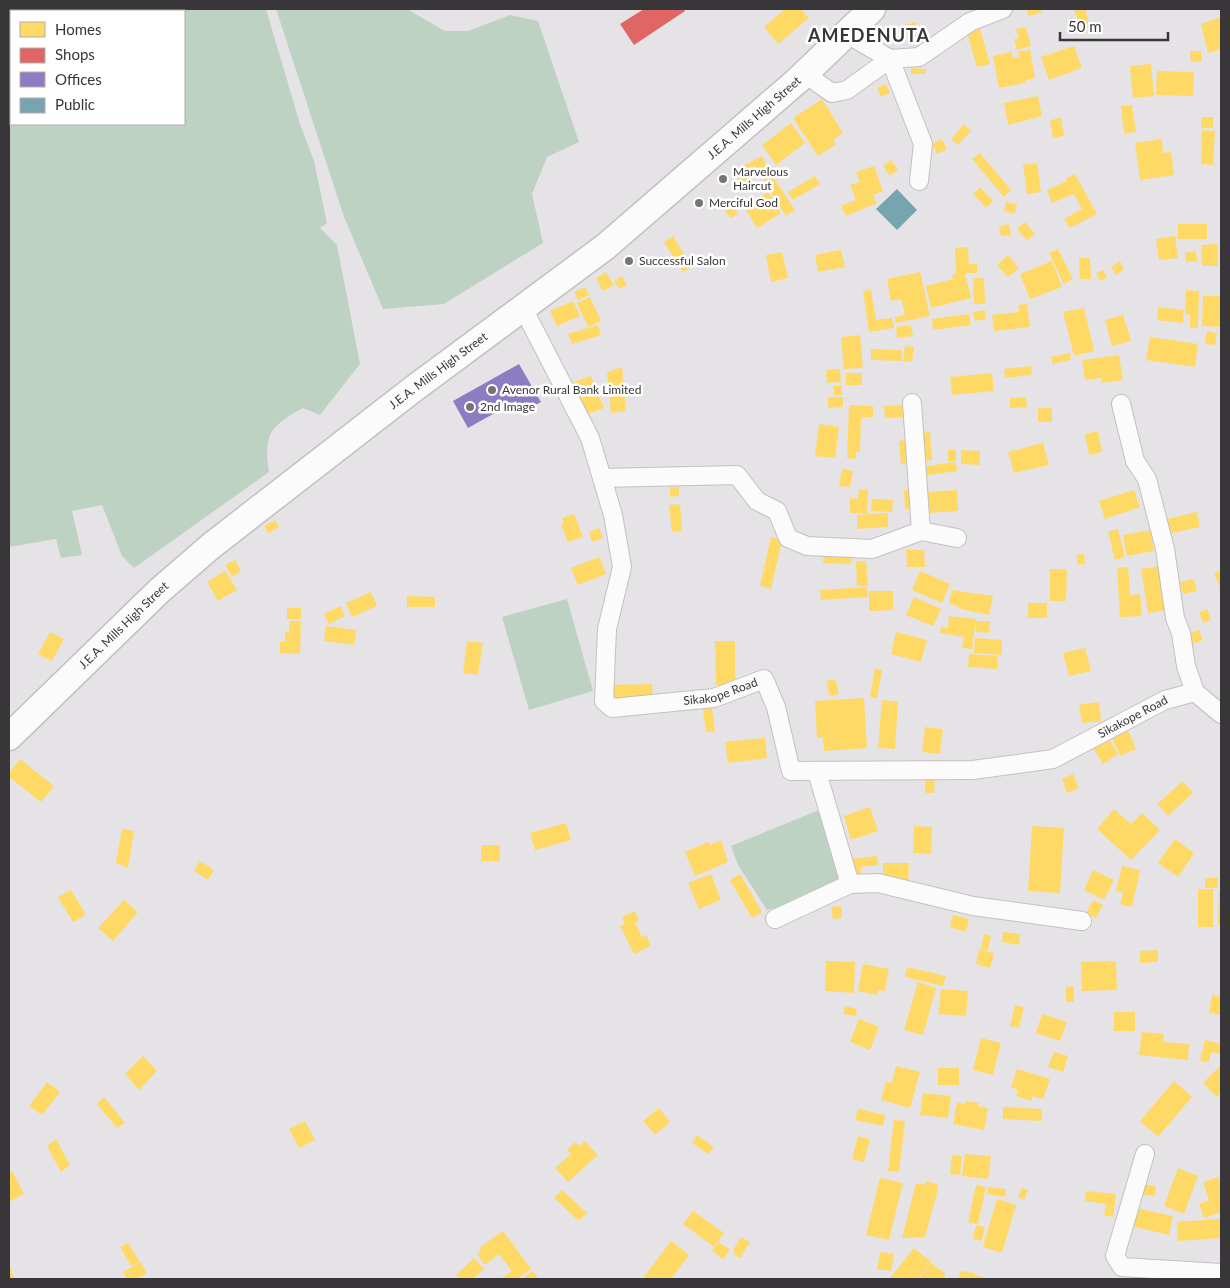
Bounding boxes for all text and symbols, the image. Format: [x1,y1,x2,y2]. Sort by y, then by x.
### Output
legend [10,10,185,125]
scale bar [1060,10,1168,42]
text: 50 m [1068,17,1102,35]
text: Homes [55,20,101,38]
district label: AMEDENUTA [807,24,930,46]
text: Shops [55,45,95,63]
text: Offices [55,70,102,88]
street label: J.E.A. Mills High Street [704,73,805,162]
text: Public [55,95,95,113]
place label: Marvelous Haircut [733,164,788,193]
marker: Marvelous Haircut [717,173,729,185]
place label: Merciful God [709,195,778,210]
marker: Merciful God [693,197,705,209]
place label: Successful Salon [639,253,726,268]
marker: Successful Salon [623,255,635,267]
street label: J.E.A. Mills High Street [386,328,491,412]
place label: Avenor Rural Bank Limited [502,382,641,397]
marker: Avenor Rural Bank Limited [486,384,498,396]
place label: 2nd Image [480,399,535,414]
marker: 2nd Image [464,401,476,413]
street label: J.E.A. Mills High Street [75,578,172,672]
street label: Sikakope Road [683,674,760,708]
street label: Sikakope Road [1095,692,1170,741]

